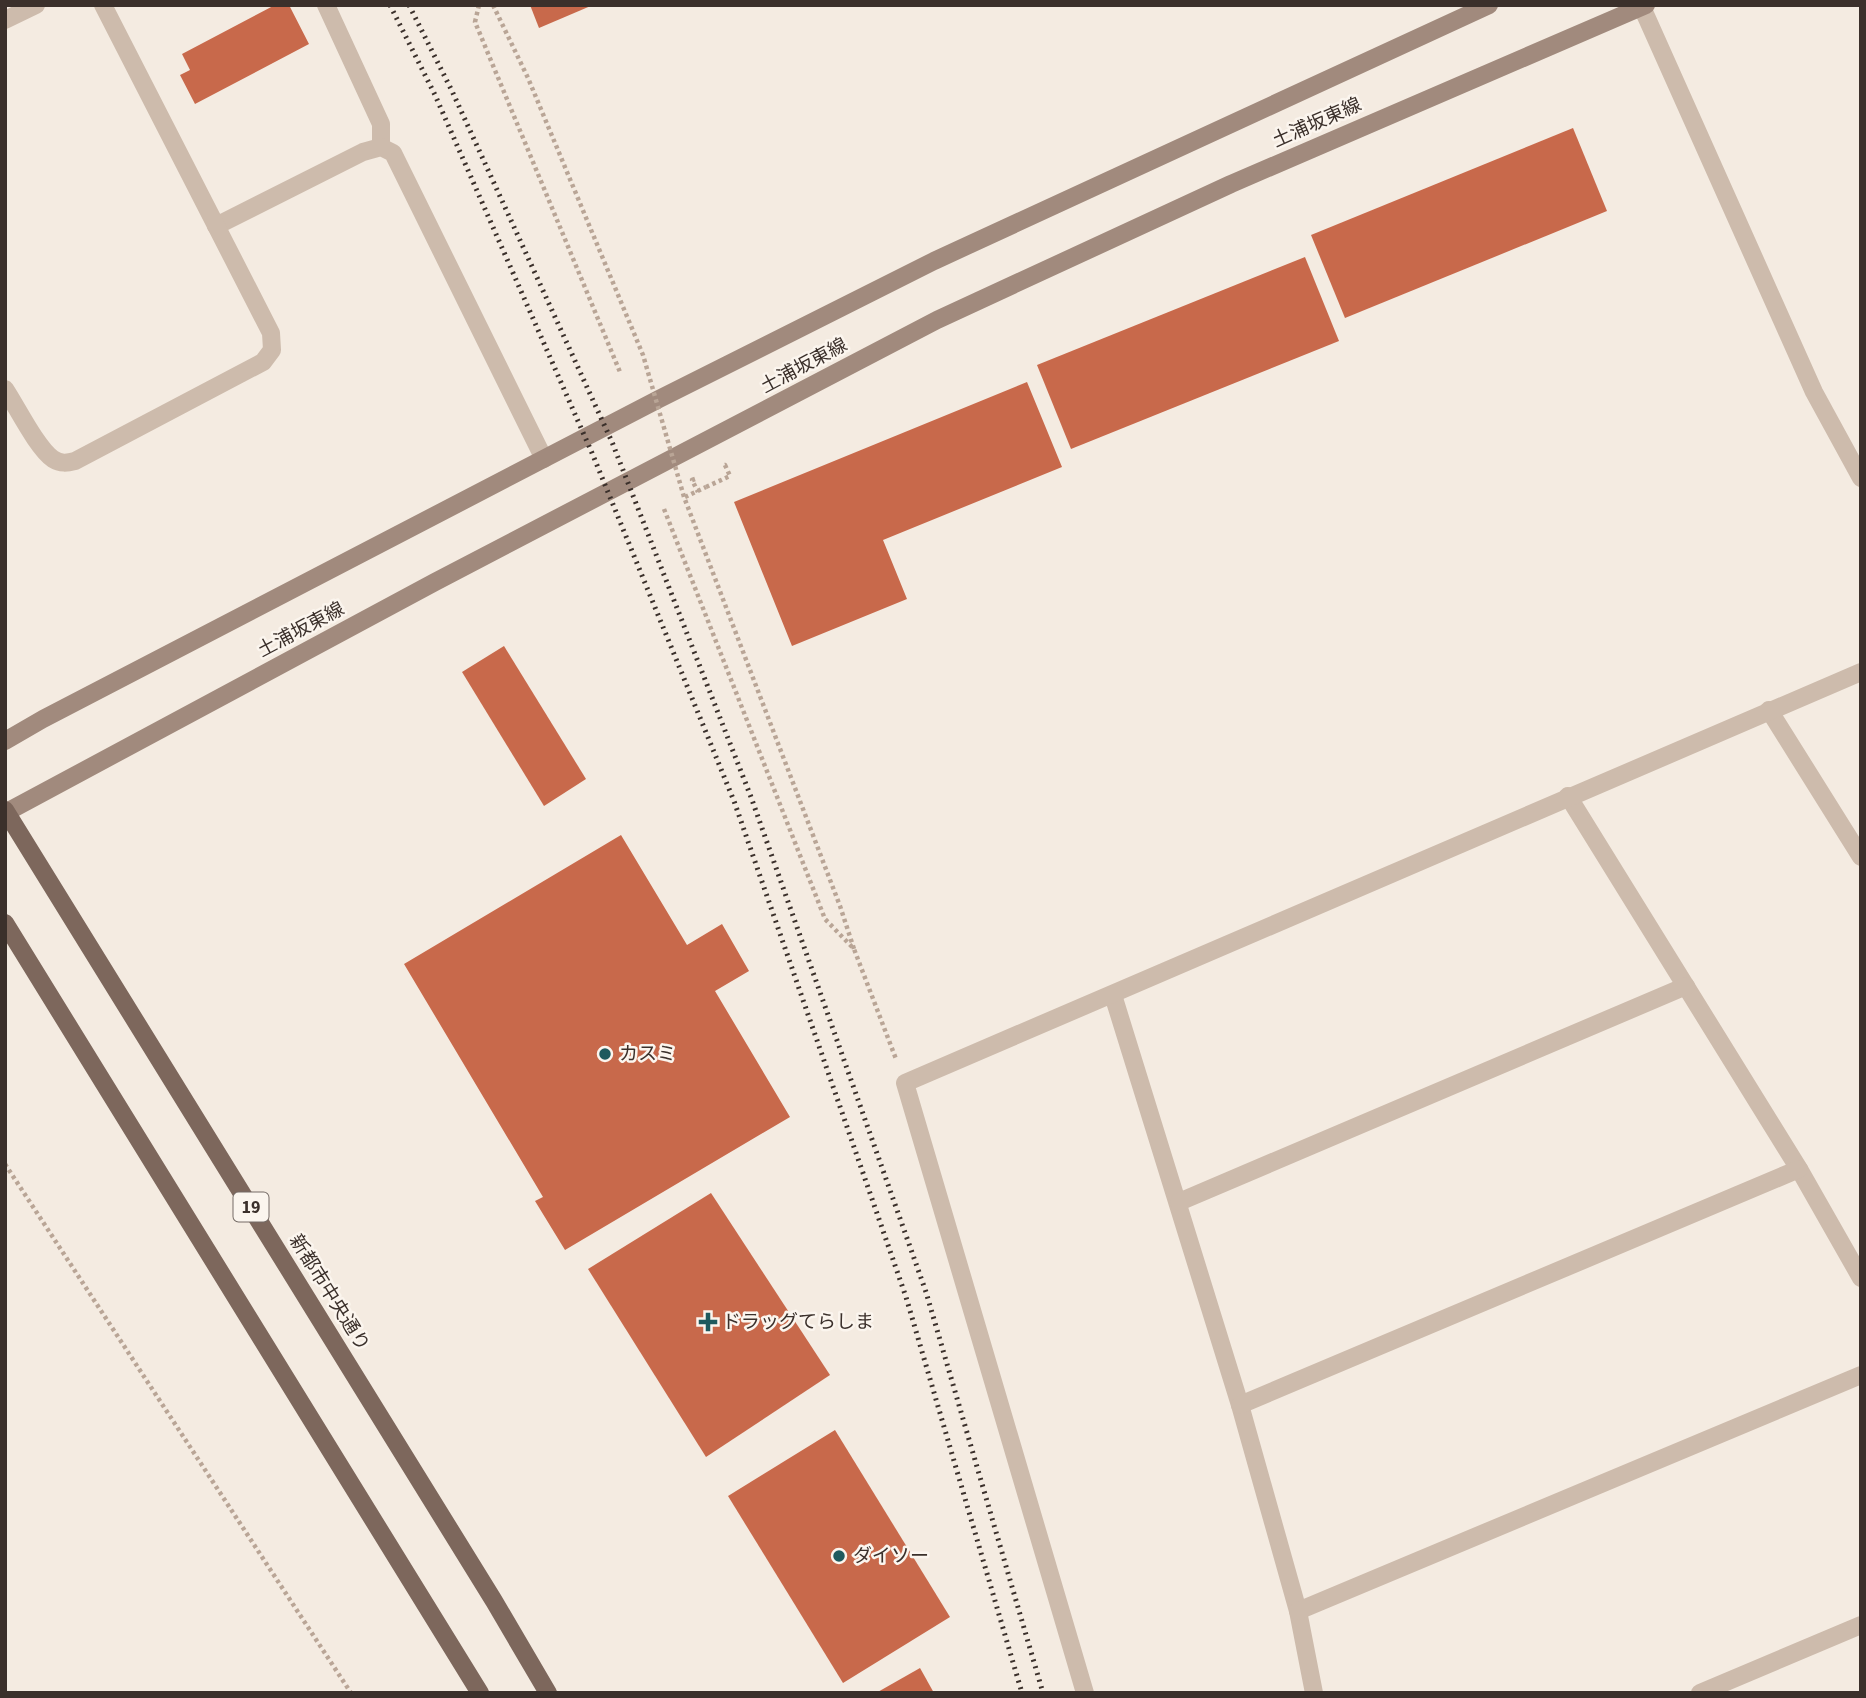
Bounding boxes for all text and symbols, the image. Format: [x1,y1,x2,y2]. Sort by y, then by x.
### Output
street label: 土浦坂東線 [1268,91,1366,155]
street label: 土浦坂東線 [756,332,852,400]
street label: 土浦坂東線 [253,596,349,664]
place label: カスミ [619,1041,676,1068]
marker: カスミ [597,1046,613,1062]
road number: 19 [233,1192,268,1222]
street label: 新都市中央通り [282,1229,376,1357]
place label: ドラッグてらしま [722,1309,874,1336]
marker: ドラッグてらしま [700,1314,716,1330]
place label: ダイソー [853,1543,929,1570]
marker: ダイソー [831,1548,847,1564]

